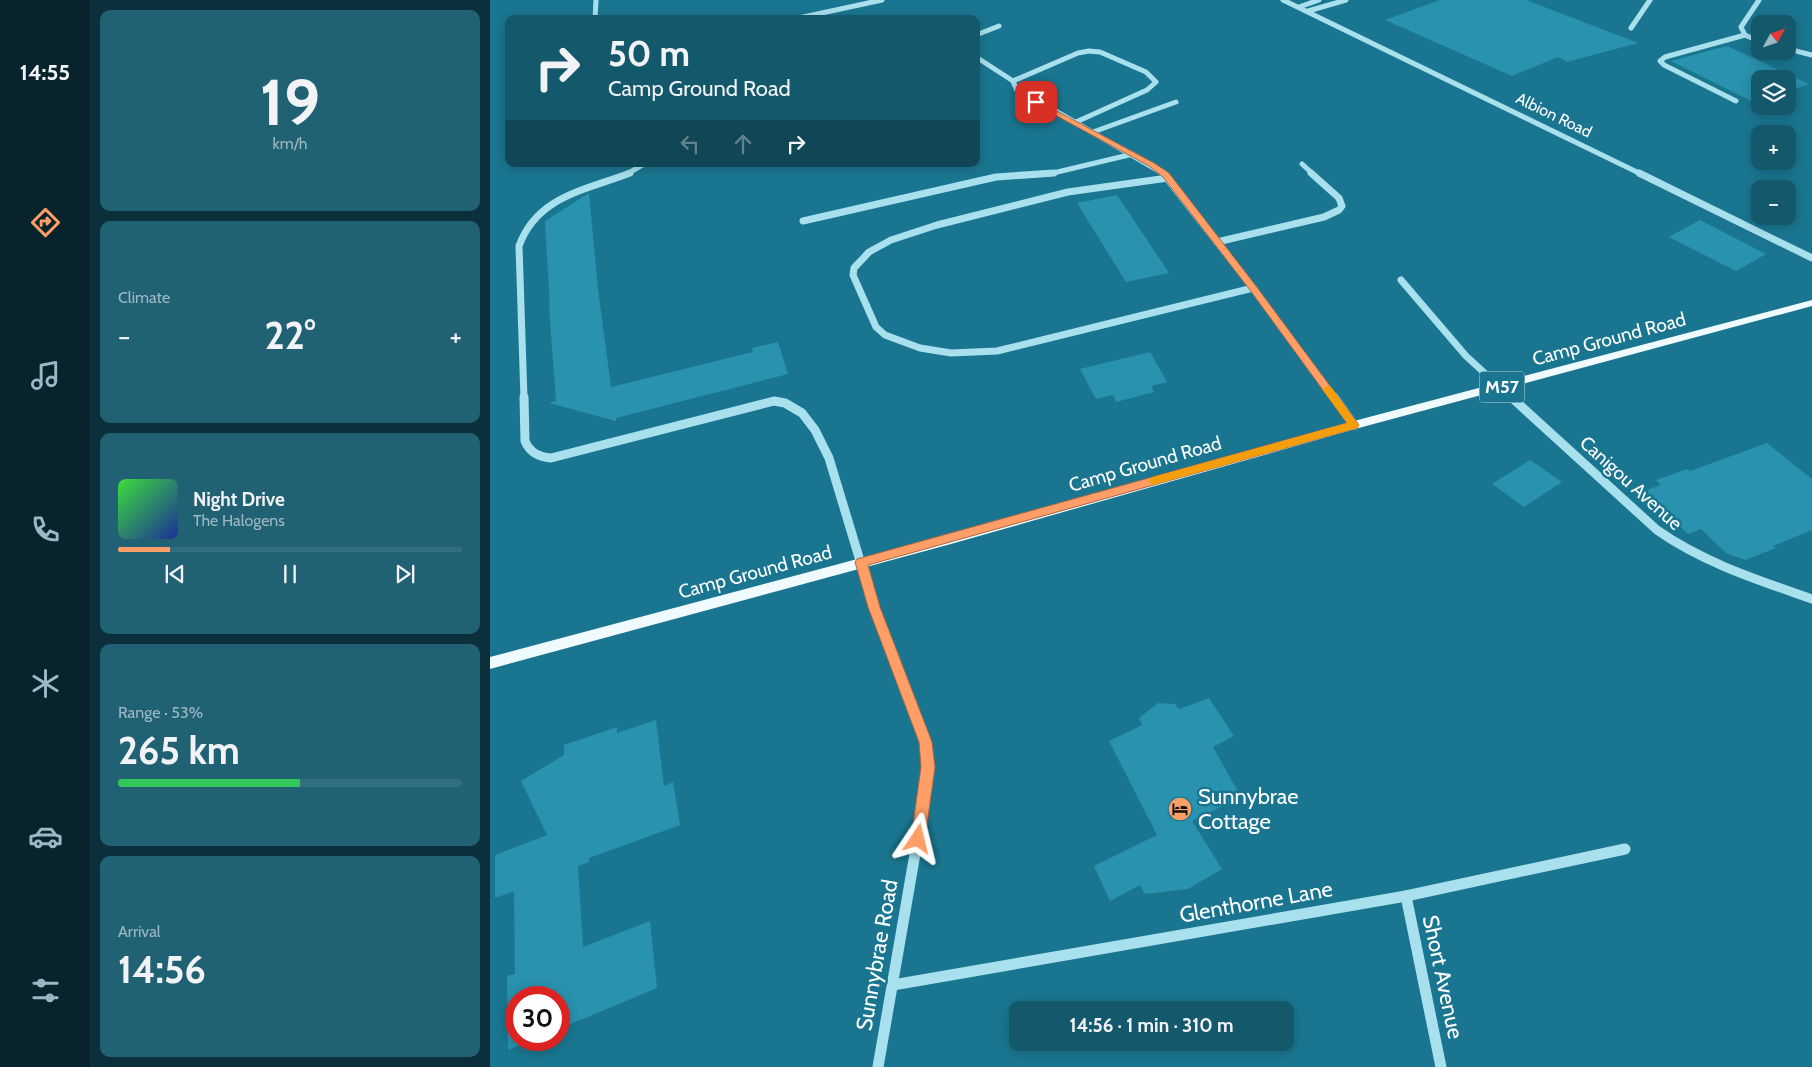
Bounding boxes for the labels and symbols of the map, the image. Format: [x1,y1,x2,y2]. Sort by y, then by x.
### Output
north arrow [1751,15,1796,60]
pin [1015,81,1057,123]
street label: Albion Road [1513,89,1595,141]
street label: Camp Ground Road [1530,307,1688,371]
road number: M57 [1480,372,1524,402]
street label: Camp Ground Road [1066,431,1224,497]
street label: Canigou Avenue [1575,431,1687,535]
street label: Camp Ground Road [676,540,834,604]
place label: Sunnybrae Cottage [1198,783,1298,835]
hotel icon: Sunnybrae Cottage [1167,796,1193,822]
position arrow [891,812,943,864]
street label: Glenthorne Lane [1177,875,1335,929]
street label: Sunnybrae Road [850,877,904,1033]
street label: Short Avenue [1417,913,1469,1041]
speed limit sign: 30 [505,986,570,1051]

